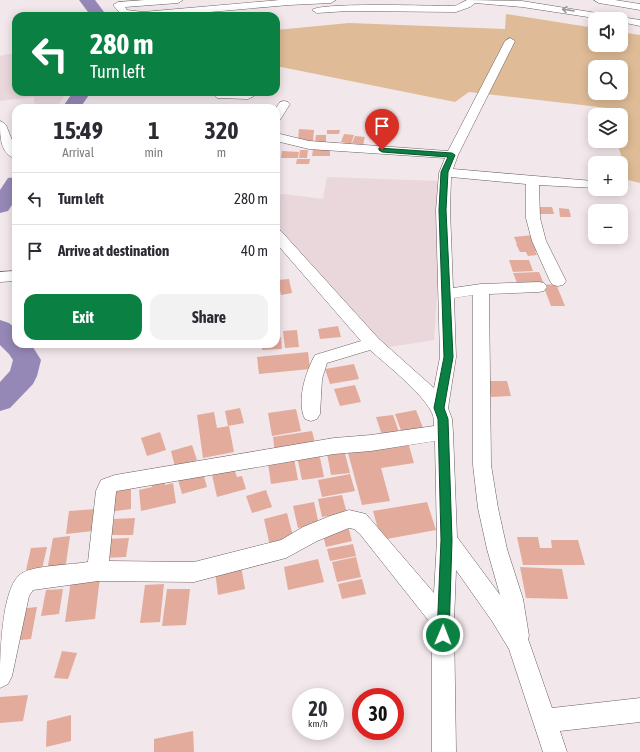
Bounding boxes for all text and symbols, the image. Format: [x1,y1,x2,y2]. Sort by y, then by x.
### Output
one-way arrow [562,6,575,14]
map controls [588,12,628,244]
button: sound [588,12,628,52]
icon: left [24,28,76,80]
text: 280 m [90,28,153,60]
button: search [588,60,628,100]
text: Turn left [90,61,145,82]
button: layers [588,108,628,148]
pin [365,109,399,150]
icon: arrive [371,115,393,137]
text: 15:49 [54,117,103,144]
text: 1 [148,117,159,144]
text: 320 [205,117,238,144]
text: Arrival [62,145,94,160]
text: min [144,145,163,160]
text: m [217,145,226,160]
button: + [588,156,628,196]
icon: left [24,188,46,210]
text: Turn left [58,190,104,207]
text: 280 m [234,190,268,207]
button: − [588,204,628,244]
icon: arrive [24,240,46,262]
text: Arrive at destination [58,242,169,259]
text: 40 m [241,242,268,259]
button: Exit [24,294,142,340]
button: Share [150,294,268,340]
position arrow [422,614,464,656]
speed limit sign: 30 [352,688,404,740]
text: 20 [309,697,327,720]
text: km/h [308,718,328,729]

